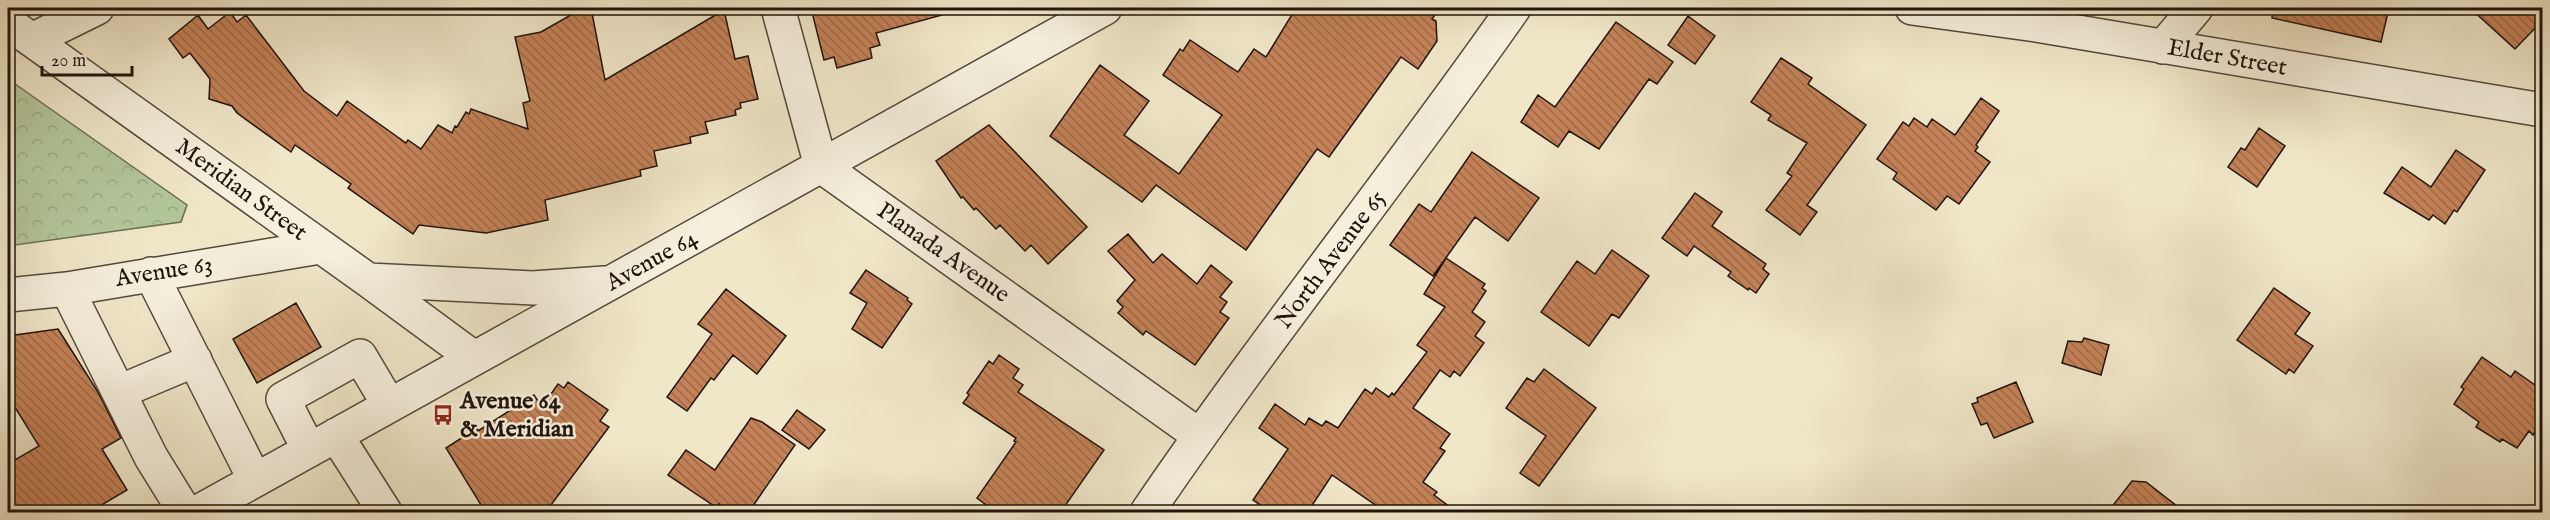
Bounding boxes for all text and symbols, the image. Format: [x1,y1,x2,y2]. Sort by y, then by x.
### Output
street label: Elder Street [2165,32,2289,84]
scale bar [42,39,132,77]
text: 20 m [51,50,86,73]
street label: Meridian Street [169,132,313,248]
street label: North Avenue 65 [1269,184,1393,335]
street label: Planada Avenue [870,196,1016,310]
street label: Avenue 64 [600,223,704,299]
street label: Avenue 63 [112,249,215,295]
place label: Avenue 64 & Meridian [459,386,574,445]
bus stop icon: Avenue 64 & Meridian [431,403,455,427]

